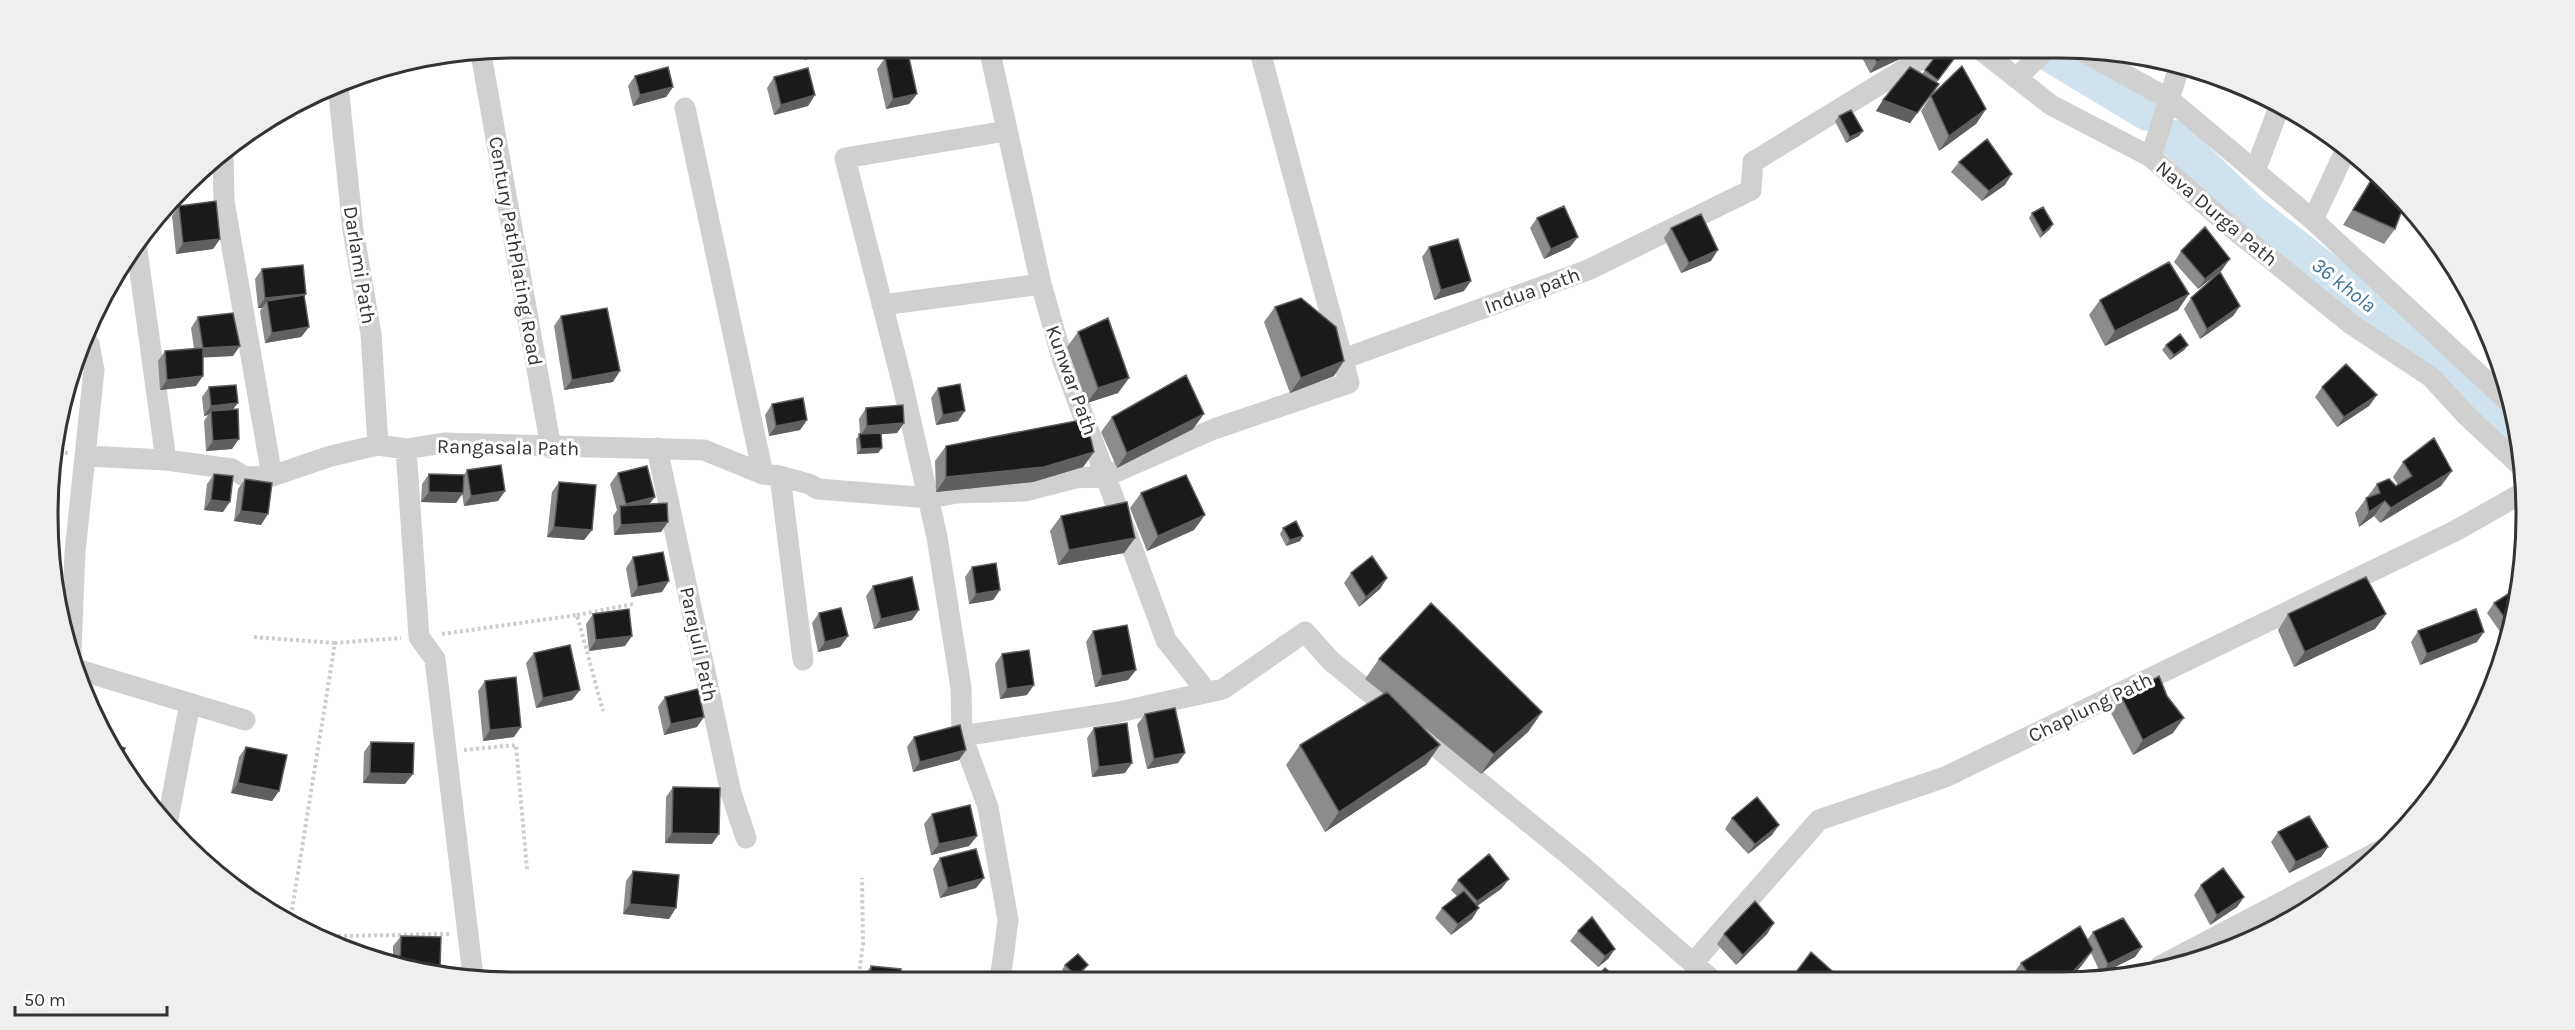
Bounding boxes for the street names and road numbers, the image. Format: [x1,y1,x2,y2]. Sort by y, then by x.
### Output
street label: Century PathPlating Road [484,135,547,368]
street label: Nava Durga Path [2151,156,2282,271]
street label: Darlami Path [339,204,380,326]
street label: Indua path [1481,263,1583,318]
street label: Kunwar Path [1041,322,1102,438]
street label: Rangasala Path [437,435,579,460]
street label: Parajuli Path [675,585,722,704]
street label: Chaplung Path [2025,668,2156,747]

